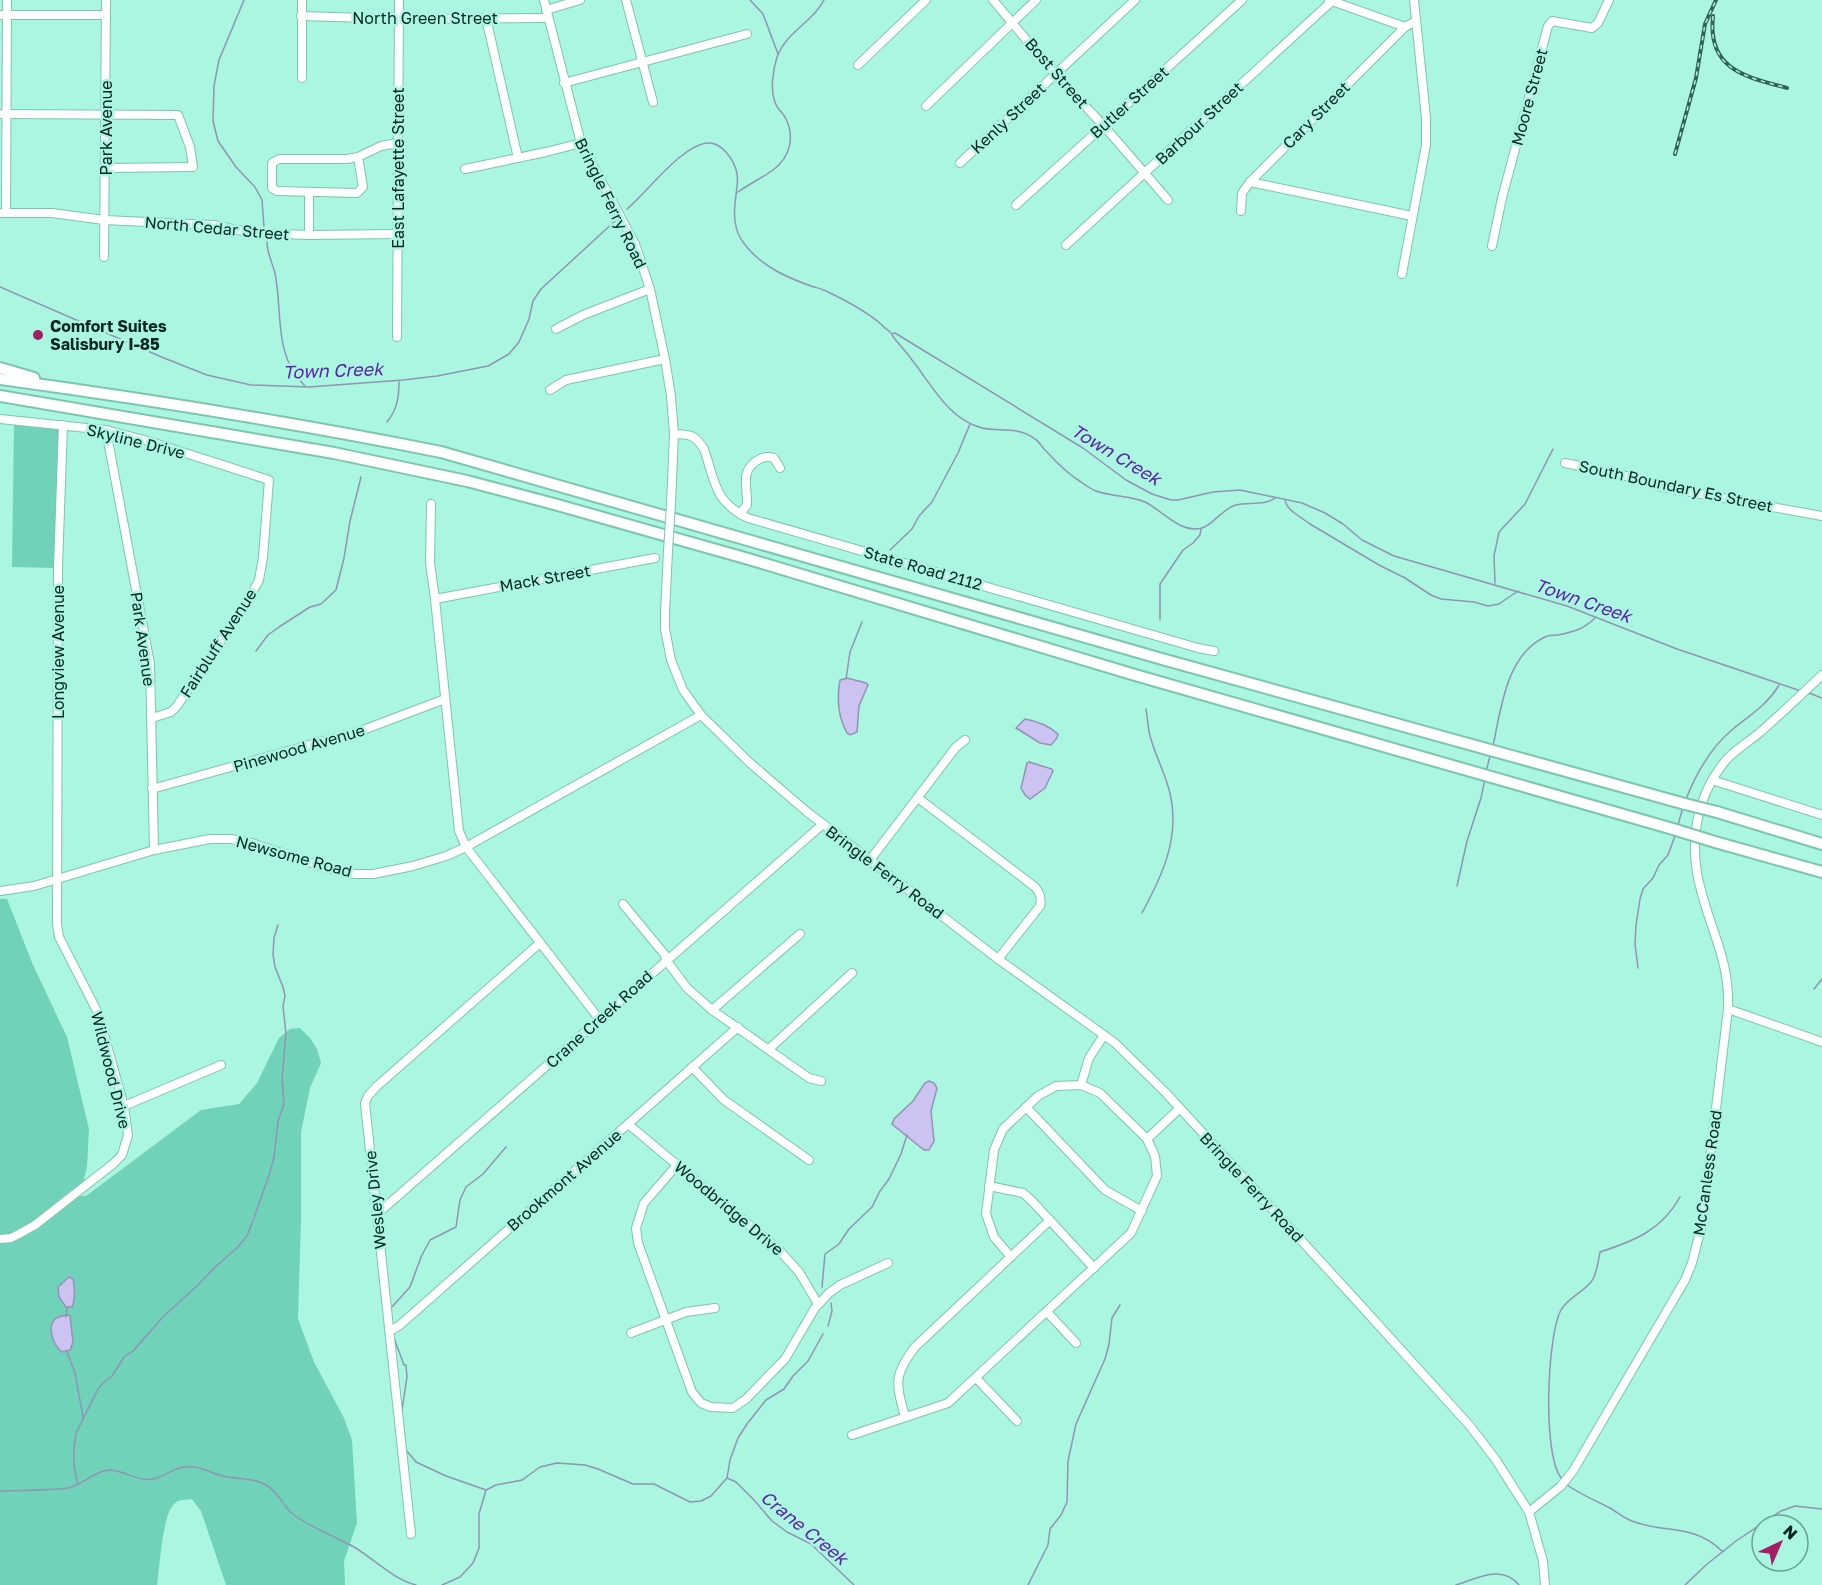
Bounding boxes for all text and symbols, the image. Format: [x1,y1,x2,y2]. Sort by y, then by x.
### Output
street label: North Green Street [352,8,498,28]
street label: Bost Street [1021,34,1093,112]
street label: Moore Street [1506,46,1552,148]
street label: Butler Street [1086,62,1172,142]
street label: Barbour Street [1151,77,1247,169]
street label: Cary Street [1278,77,1354,153]
street label: Kenly Street [966,78,1050,158]
street label: Park Avenue [96,80,116,176]
street label: East Lafayette Street [388,87,408,249]
street label: Bringle Ferry Road [571,134,651,272]
street label: North Cedar Street [144,212,290,244]
place label: Comfort Suites Salisbury I-85 [50,316,167,354]
marker: Comfort Suites Salisbury I-85 [31,328,45,342]
water label: Town Creek [282,357,385,383]
street label: Skyline Drive [85,419,187,463]
water label: Town Creek [1068,419,1167,490]
street label: South Boundary Es Street [1577,456,1775,516]
street label: State Road 2112 [862,542,984,594]
street label: Mack Street [498,560,592,596]
water label: Town Creek [1532,573,1636,627]
street label: Longview Avenue [48,585,68,719]
street label: Fairbluff Avenue [175,585,261,701]
street label: Park Avenue [126,591,160,687]
street label: Pinewood Avenue [231,720,367,776]
street label: Bringle Ferry Road [822,821,948,923]
street label: Newsome Road [234,831,354,881]
street label: Crane Creek Road [541,966,657,1072]
street label: Wildwood Drive [87,1009,135,1131]
street label: McCanless Road [1688,1109,1726,1237]
street label: Brookmont Avenue [503,1125,625,1235]
street label: Bringle Ferry Road [1196,1128,1308,1246]
street label: Wesley Drive [360,1150,390,1250]
street label: Woodbridge Drive [670,1156,788,1260]
water label: Crane Creek [757,1486,854,1570]
north arrow [1750,1513,1810,1573]
text: N [1779,1521,1802,1544]

